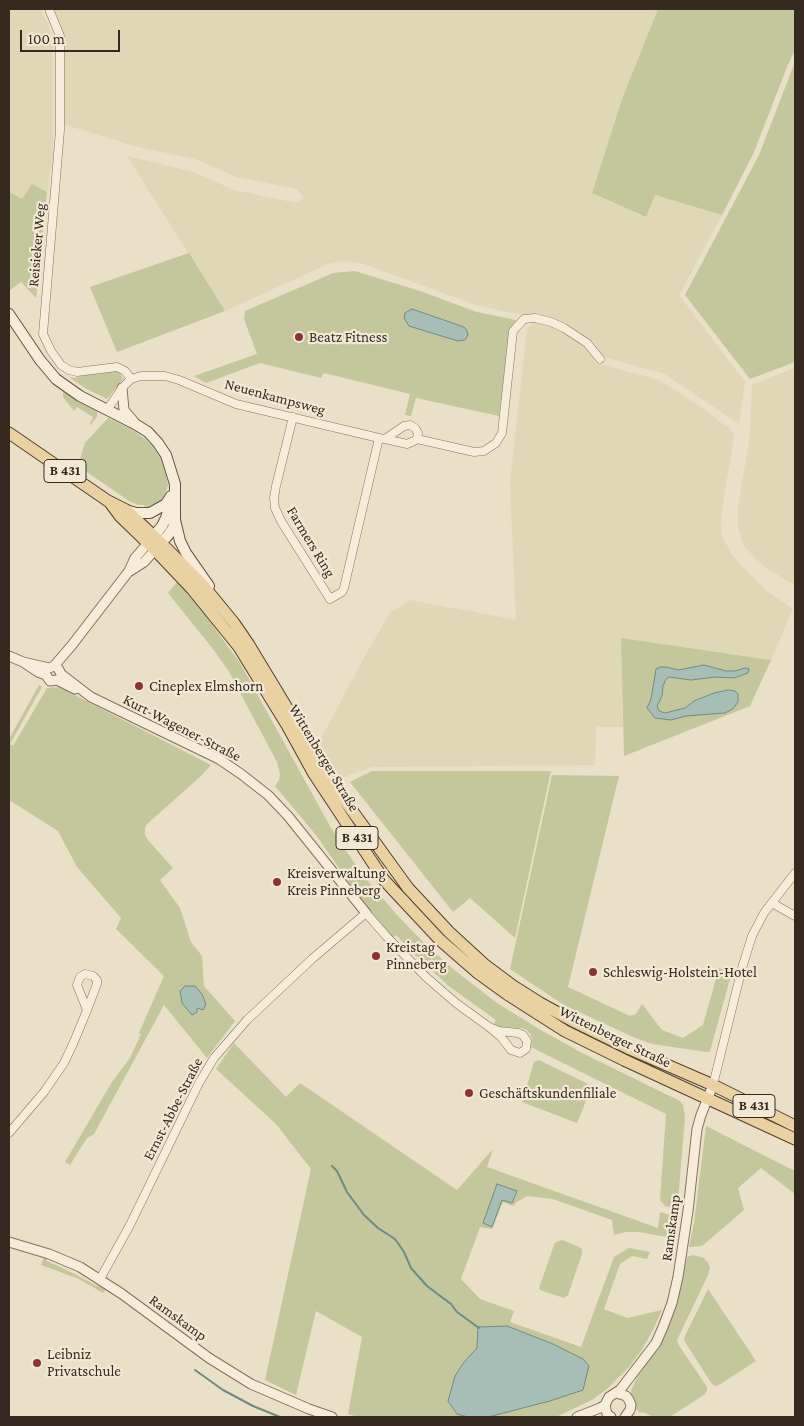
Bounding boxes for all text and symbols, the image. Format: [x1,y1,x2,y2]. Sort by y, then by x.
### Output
scale bar [22,20,122,52]
text: 100 m [28,31,65,47]
street label: Reisieker Weg [24,202,50,288]
place label: Beatz Fitness [309,328,387,346]
marker: Beatz Fitness [293,331,305,343]
street label: Neuenkampsweg [223,375,327,419]
road number: B 431 [44,460,86,482]
street label: Farmers Ring [283,503,339,581]
place label: Cineplex Elmshorn [149,677,263,695]
marker: Cineplex Elmshorn [133,680,145,692]
street label: Kurt-Wagener-Straße [120,691,244,765]
street label: Wittenberger Straße [285,701,363,815]
road number: B 431 [336,826,378,850]
place label: Kreisverwaltung Kreis Pinneberg [287,864,386,899]
marker: Kreisverwaltung Kreis Pinneberg [271,876,283,888]
place label: Kreistag Pinneberg [386,938,447,973]
marker: Kreistag Pinneberg [370,950,382,962]
place label: Schleswig-Holstein-Hotel [603,963,757,981]
marker: Schleswig-Holstein-Hotel [587,966,599,978]
street label: Wittenberger Straße [556,1002,674,1072]
street label: Ernst-Abbe-Straße [139,1055,207,1163]
place label: Geschäftskundenfiliale [479,1084,616,1102]
marker: Geschäftskundenfiliale [463,1087,475,1099]
road number: B 431 [733,1094,775,1118]
street label: Ramskamp [657,1194,685,1262]
street label: Ramskamp [146,1291,210,1345]
place label: Leibniz Privatschule [47,1345,121,1380]
marker: Leibniz Privatschule [31,1357,43,1369]

